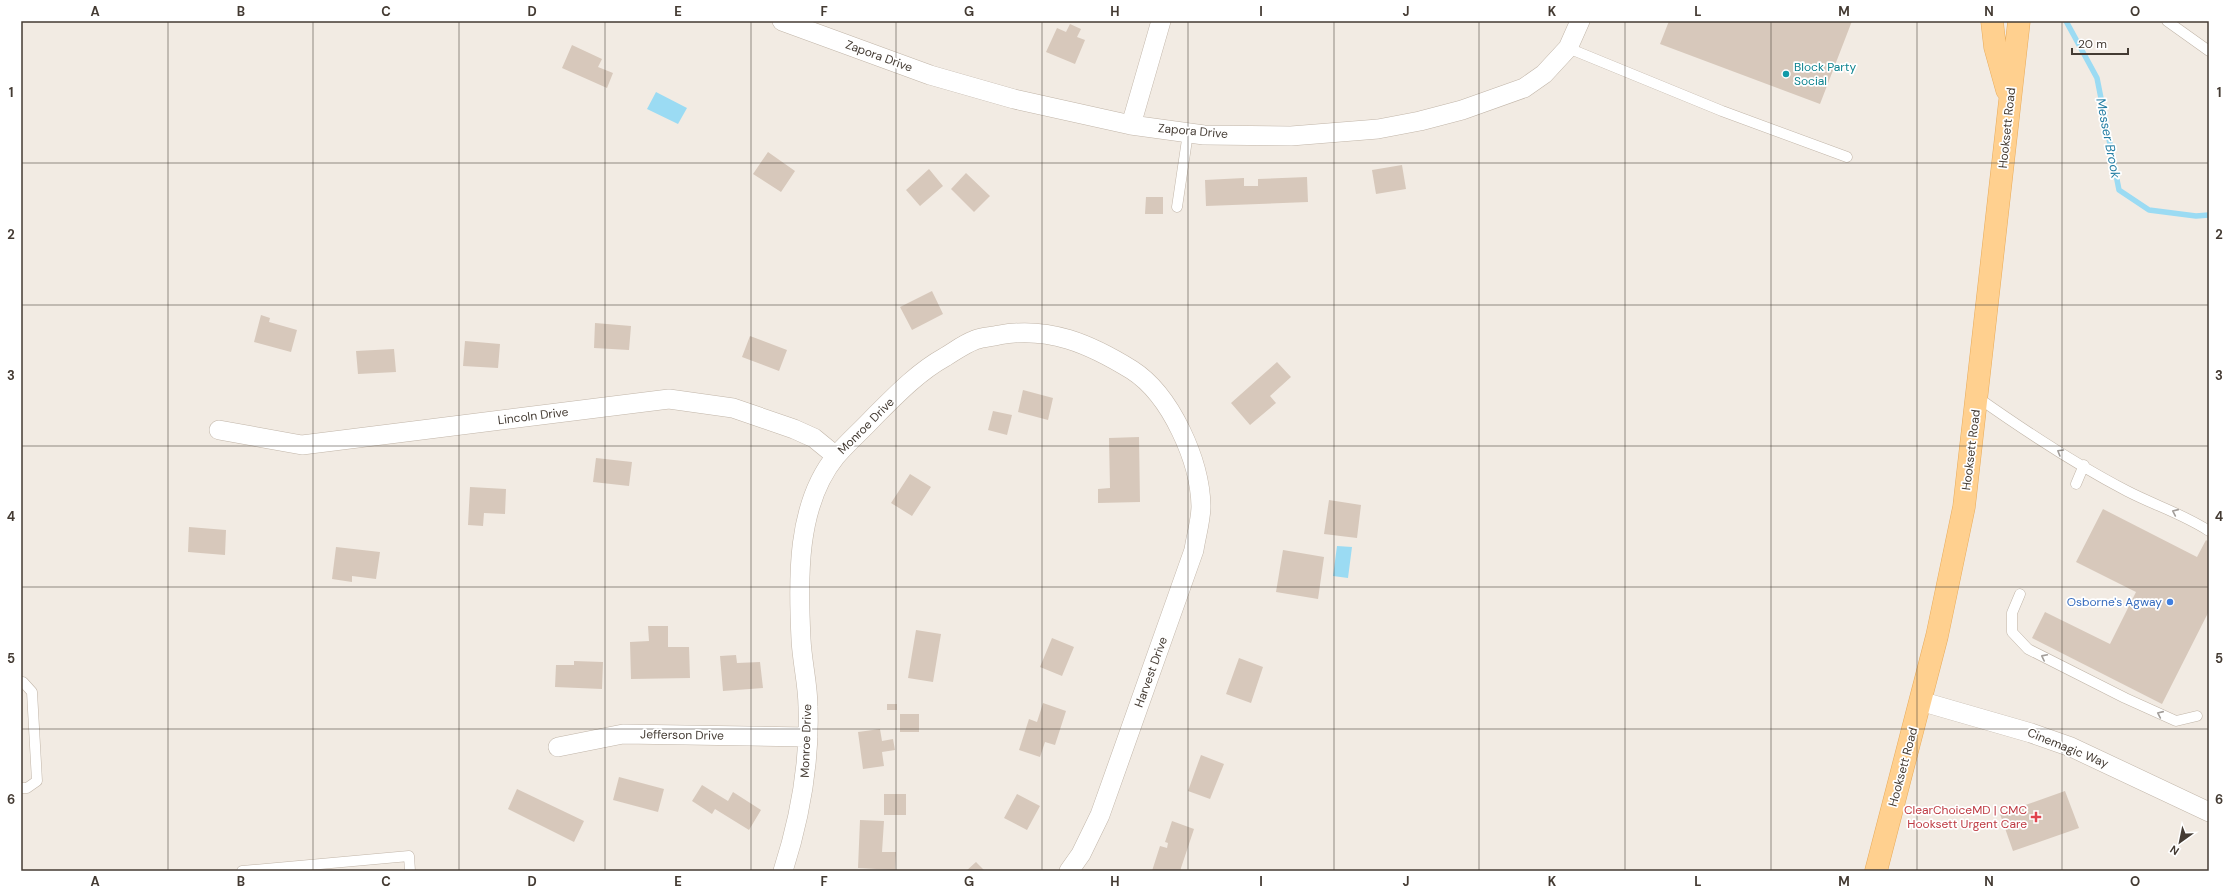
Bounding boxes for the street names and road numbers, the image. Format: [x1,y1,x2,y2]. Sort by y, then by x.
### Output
street label: Zapora Drive [843,36,915,76]
street label: Hooksett Road [1995,87,2019,169]
street label: Zapora Drive [1157,120,1229,142]
street label: Monroe Drive [834,394,898,458]
street label: Lincoln Drive [497,404,570,428]
street label: Hooksett Road [1958,409,1984,491]
street label: Harvest Drive [1131,634,1171,710]
street label: Monroe Drive [797,704,815,778]
street label: Cinemagic Way [2025,724,2111,772]
street label: Jefferson Drive [640,726,724,744]
street label: Hooksett Road [1885,726,1921,808]

